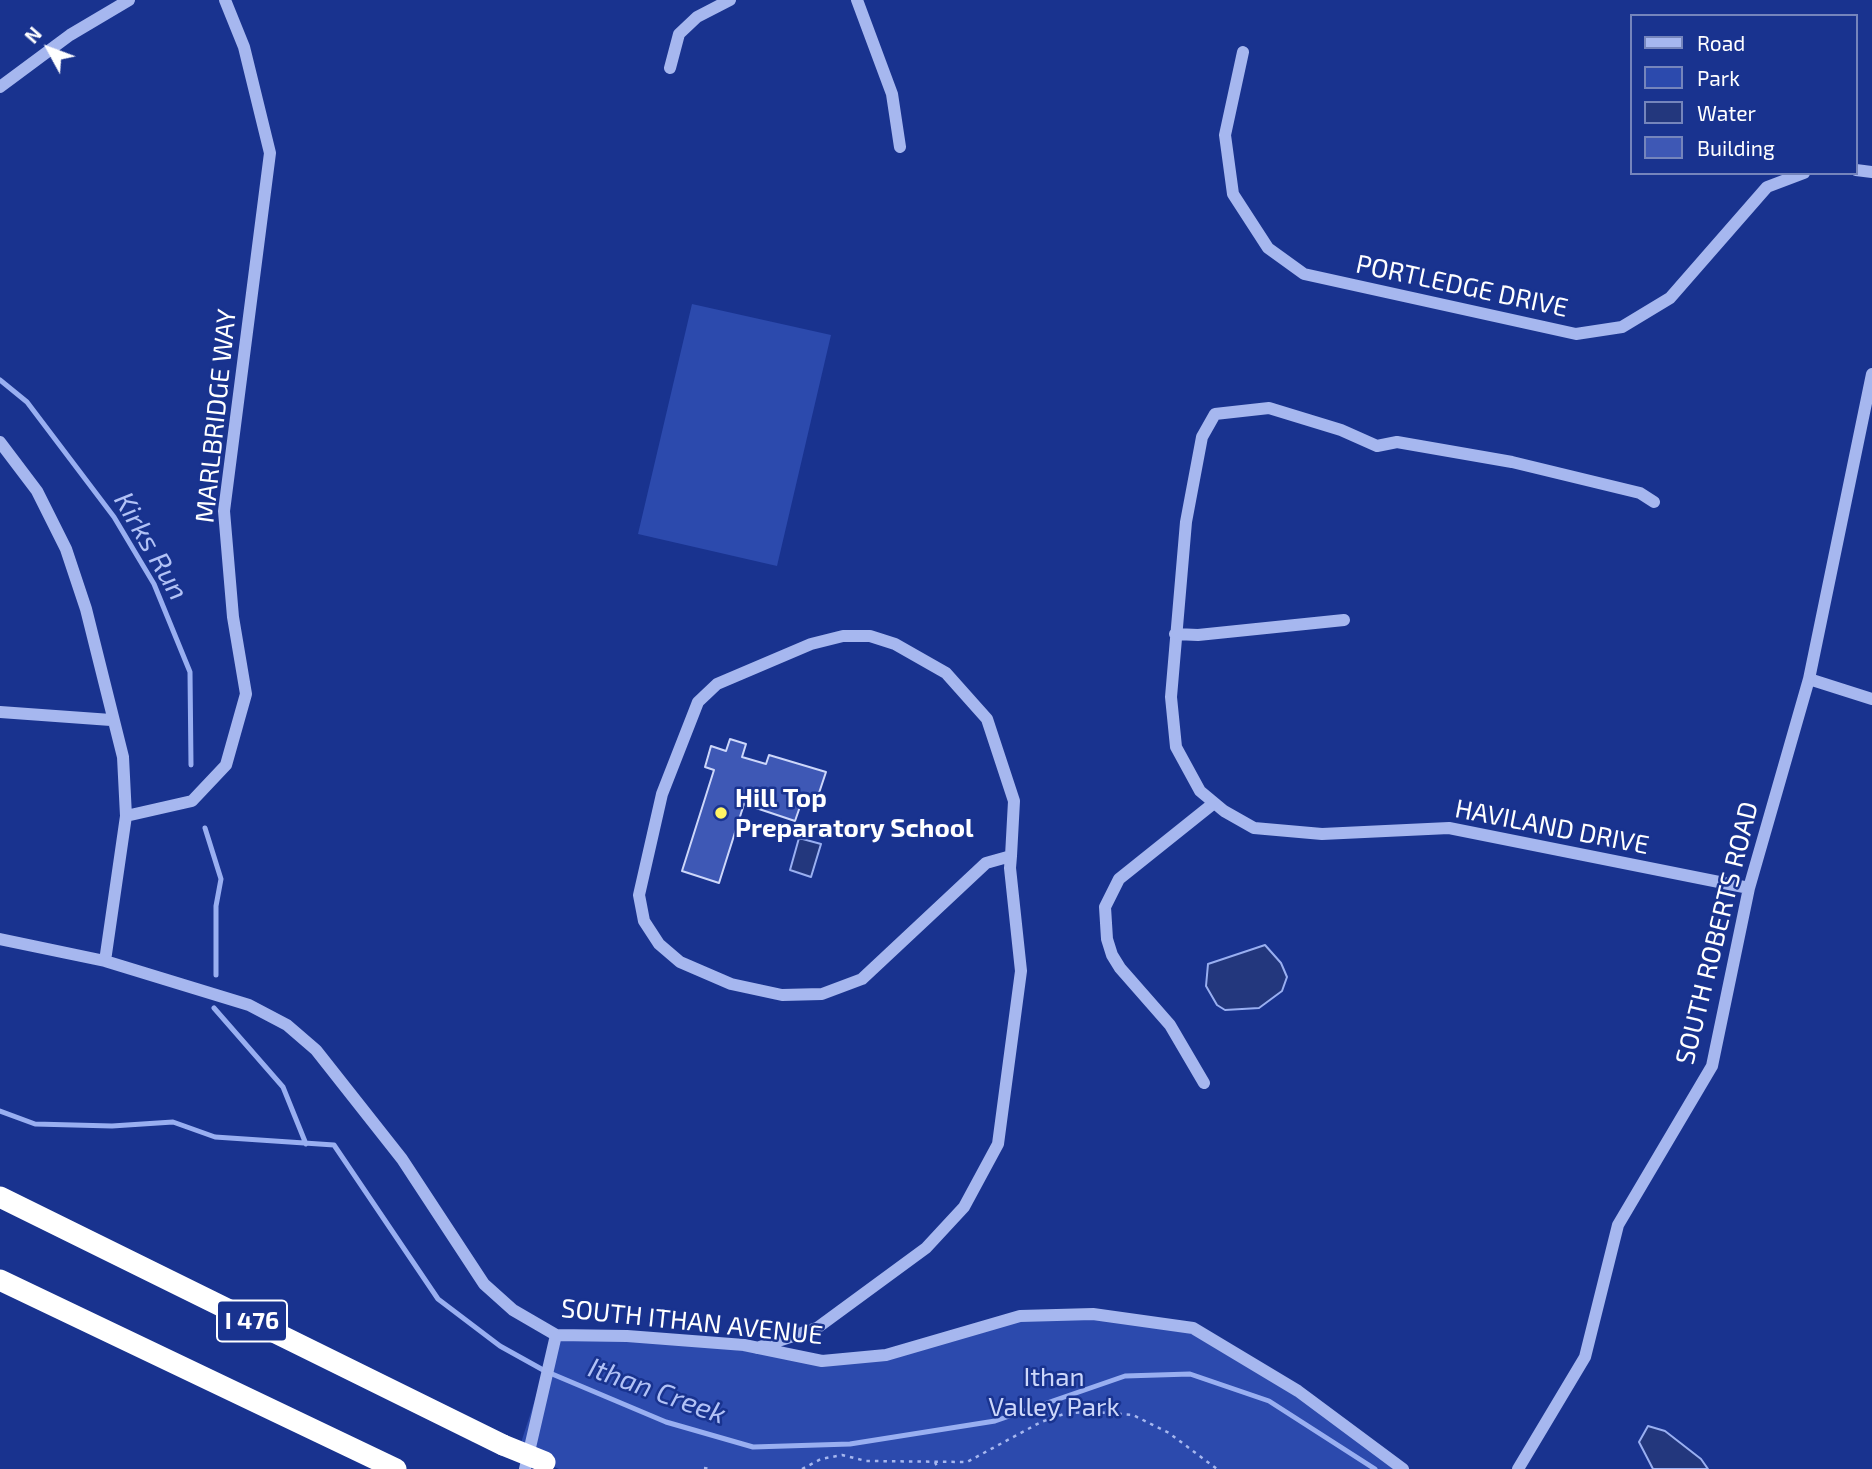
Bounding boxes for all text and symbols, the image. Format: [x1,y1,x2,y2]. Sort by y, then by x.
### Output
north arrow [14,14,84,84]
legend [1630,14,1858,175]
text: N [20,22,46,48]
text: Road [1697,30,1745,55]
text: Park [1697,65,1740,90]
text: Water [1697,100,1756,125]
text: Building [1697,135,1775,160]
street label: PORTLEDGE DRIVE [1353,248,1571,324]
street label: MARLBRIDGE WAY [189,307,243,525]
water label: Kirks Run [107,486,195,606]
place label: Hill Top Preparatory School [735,782,974,844]
street label: HAVILAND DRIVE [1452,793,1652,861]
street label: SOUTH ROBERTS ROAD [1669,798,1765,1068]
marker: Hill Top Preparatory School [713,805,729,821]
street label: SOUTH ITHAN AVENUE [560,1293,824,1351]
road number: I 476 [217,1301,287,1342]
water label: Ithan Creek [584,1351,730,1431]
park label: Ithan Valley Park [988,1361,1120,1422]

